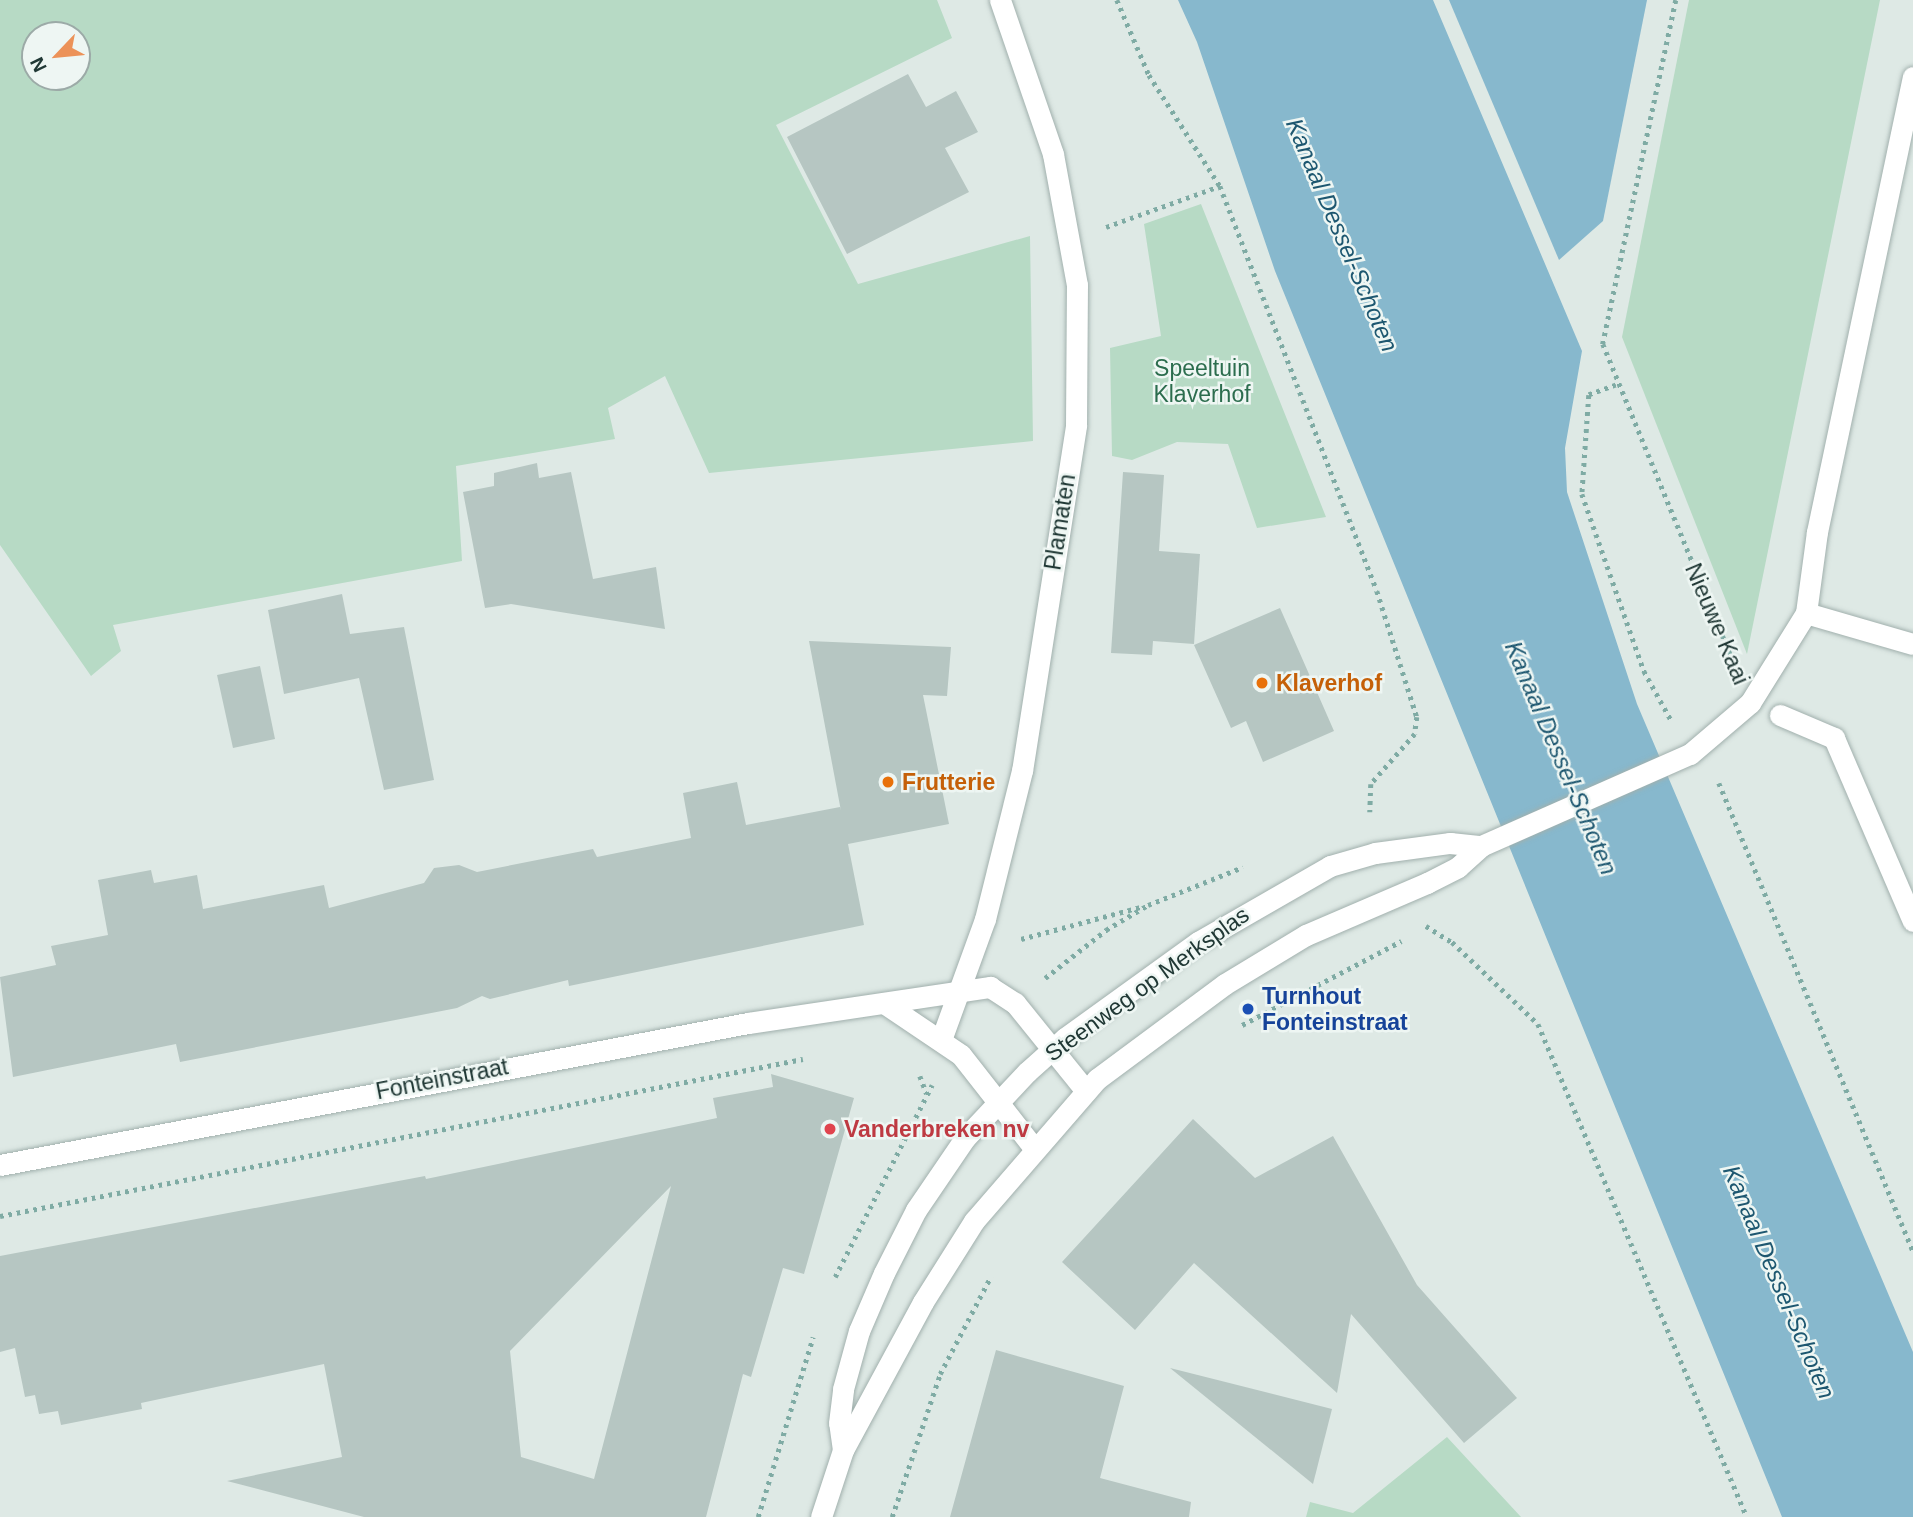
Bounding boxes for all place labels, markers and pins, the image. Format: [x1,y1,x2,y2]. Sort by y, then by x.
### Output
place label: Klaverhof [1276,669,1382,697]
marker: Klaverhof [1254,675,1270,691]
place label: Frutterie [902,768,995,796]
marker: Frutterie [880,774,896,790]
place label: Turnhout Fonteinstraat [1262,982,1408,1036]
marker: Turnhout Fonteinstraat [1240,1001,1256,1017]
place label: Vanderbreken nv [844,1115,1029,1143]
marker: Vanderbreken nv [822,1121,838,1137]

